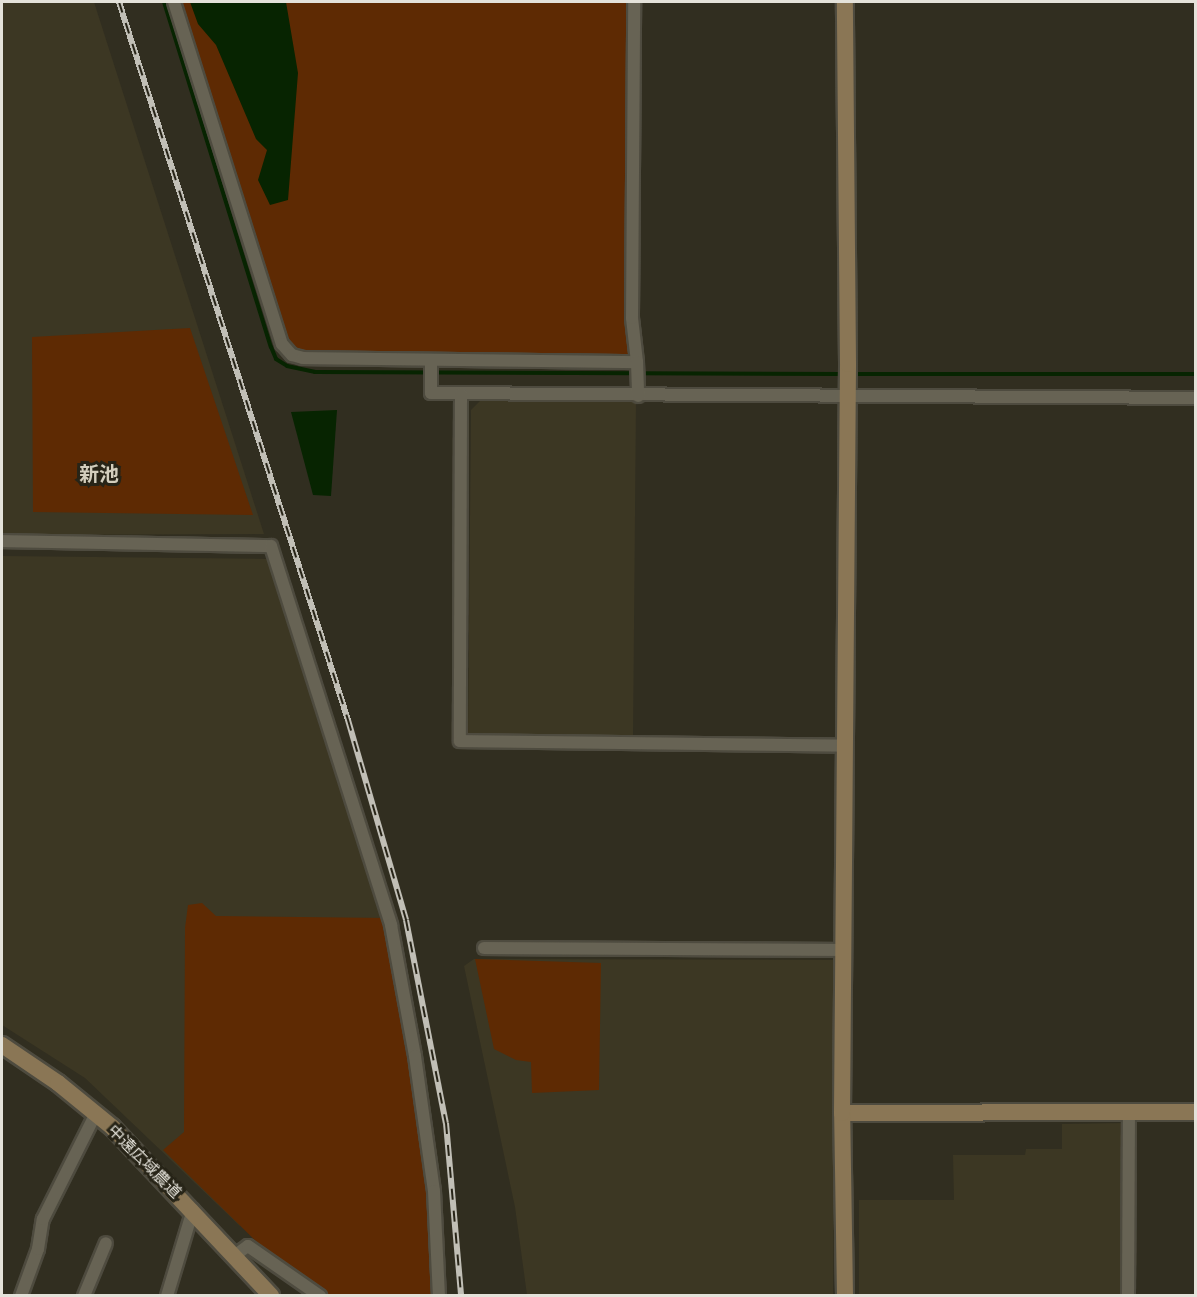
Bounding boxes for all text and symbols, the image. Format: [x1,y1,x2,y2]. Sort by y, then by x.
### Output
district label: 新池 [79,461,119,485]
street label: 中遠広域農道 [104,1120,186,1202]

